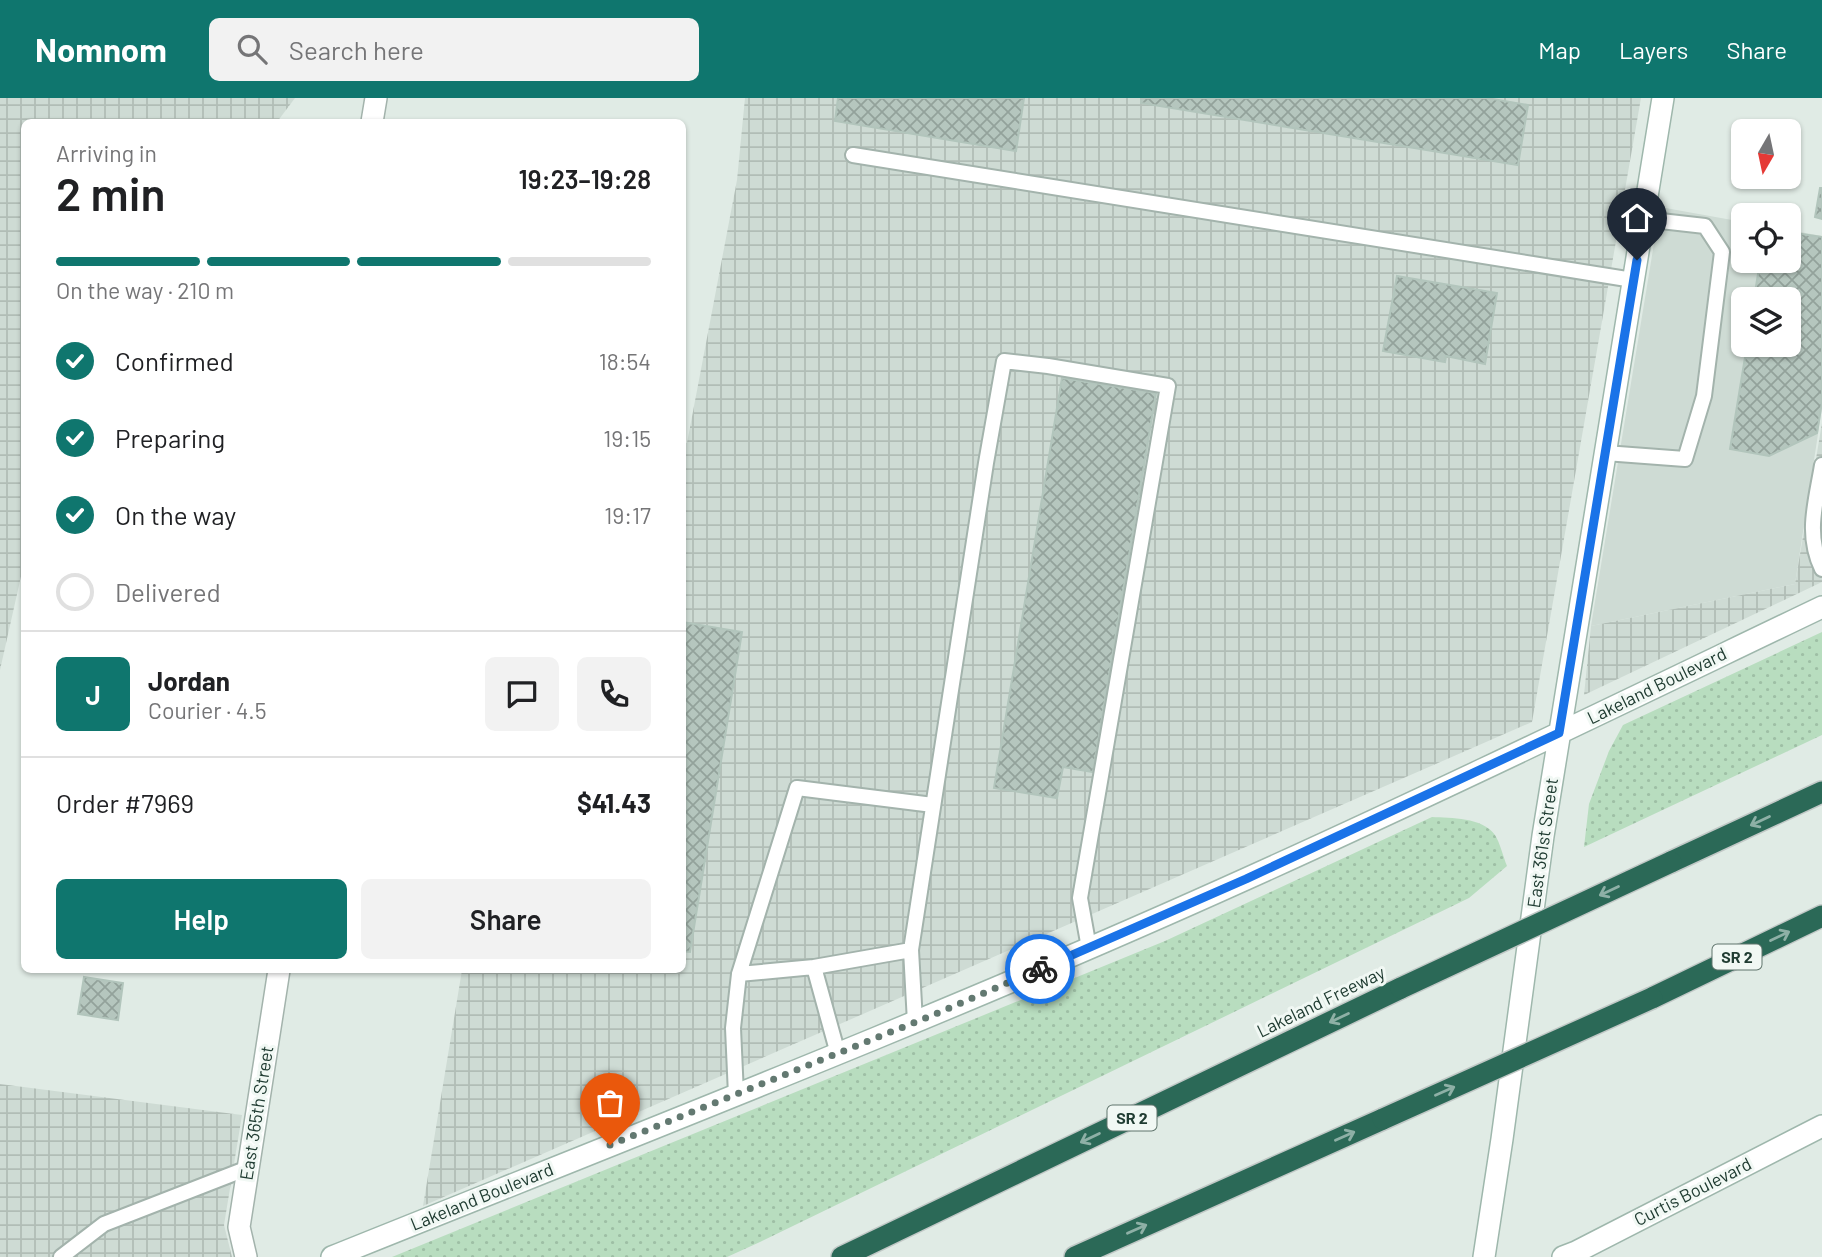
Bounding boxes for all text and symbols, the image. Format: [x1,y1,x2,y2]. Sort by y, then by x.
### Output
search box [209,18,699,81]
text: Nomnom [35,29,167,69]
icon: search [233,30,271,68]
text: Search here [289,34,424,65]
text: Map [1538,35,1581,64]
text: Layers [1619,35,1688,64]
text: Share [1726,35,1787,64]
north arrow [1731,119,1801,189]
map controls [1731,119,1801,357]
text: Arriving in [56,139,157,167]
text: 19:23–19:28 [519,163,651,194]
text: 2 min [56,165,165,220]
pin [1607,188,1667,260]
icon: home [1618,199,1656,237]
button: locate [1731,203,1801,273]
text: On the way · 210 m [56,276,234,304]
button: layers [1731,287,1801,357]
icon: check [56,342,94,380]
text: Confirmed [115,345,234,376]
text: 18:54 [599,347,651,375]
icon: check [56,419,94,457]
text: Preparing [115,422,225,453]
text: 19:15 [603,424,651,452]
icon: check [56,496,94,534]
text: On the way [115,499,236,530]
text: 19:17 [604,501,651,529]
text: Delivered [115,576,221,607]
street label: Lakeland Boulevard [1583,642,1730,728]
button: chat [485,657,559,731]
button: phone [577,657,651,731]
text: Jordan [148,665,230,696]
text: J [85,679,101,710]
text: Courier · 4.5 [148,696,267,724]
street label: East 361st Street [1522,776,1562,909]
text: Order #7969 [56,787,194,818]
text: $41.43 [577,787,651,818]
one-way arrow [1750,815,1771,828]
button: Help [56,879,347,959]
button: Share [361,879,651,959]
one-way arrow [1599,885,1620,898]
one-way arrow [1769,929,1790,942]
courier [1005,934,1075,1004]
road number: SR 2 [1712,944,1762,970]
icon: bike [1021,950,1059,988]
street label: Lakeland Freeway [1253,961,1388,1042]
one-way arrow [1329,1012,1350,1025]
street label: East 365th Street [235,1044,277,1182]
pin [580,1073,640,1145]
icon: bag [591,1084,629,1122]
one-way arrow [1434,1084,1456,1097]
road number: SR 2 [1108,1106,1156,1130]
one-way arrow [1334,1129,1355,1142]
one-way arrow [1080,1131,1101,1145]
street label: Curtis Boulevard [1630,1152,1755,1230]
street label: Lakeland Boulevard [407,1157,556,1235]
one-way arrow [1126,1222,1147,1235]

